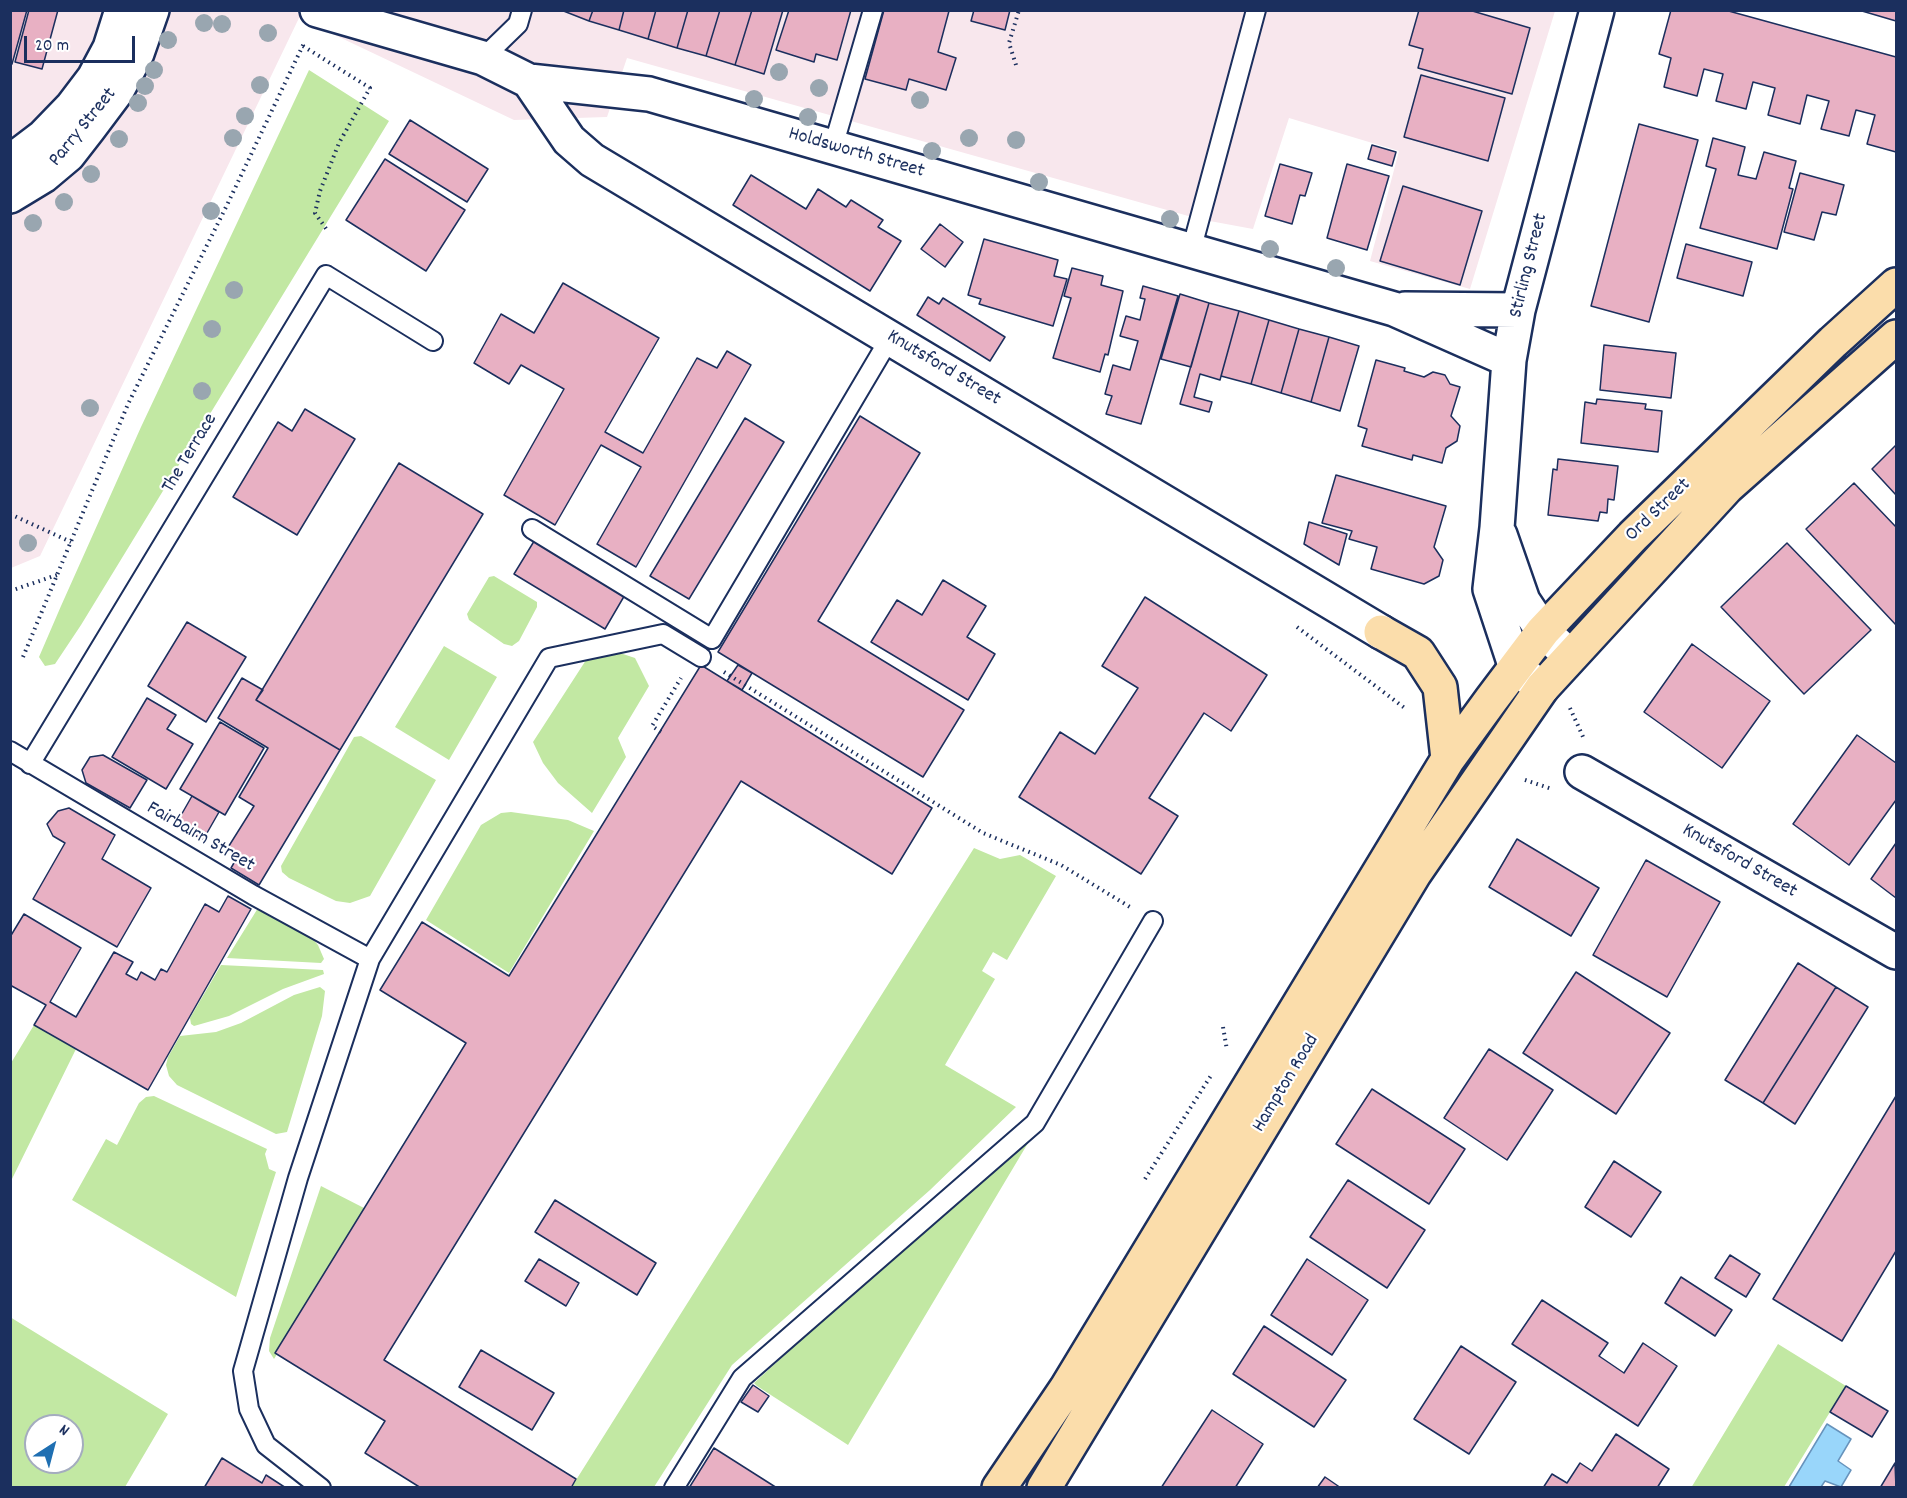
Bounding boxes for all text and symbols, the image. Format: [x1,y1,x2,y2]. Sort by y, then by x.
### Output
scale bar [27,24,138,62]
text: 20 m [35,34,69,59]
street label: Parry Street [45,84,123,172]
street label: Holdsworth Street [785,123,927,185]
street label: Stirling Street [1505,211,1555,321]
street label: Knutsford Street [882,326,1004,412]
street label: The Terrace [158,410,224,498]
street label: Ord Street [1621,474,1697,548]
street label: Fairbairn Street [142,797,258,879]
street label: Knutsford Street [1677,819,1801,905]
street label: Hampton Road [1248,1031,1326,1137]
north arrow [24,1414,84,1474]
text: N [54,1419,74,1442]

